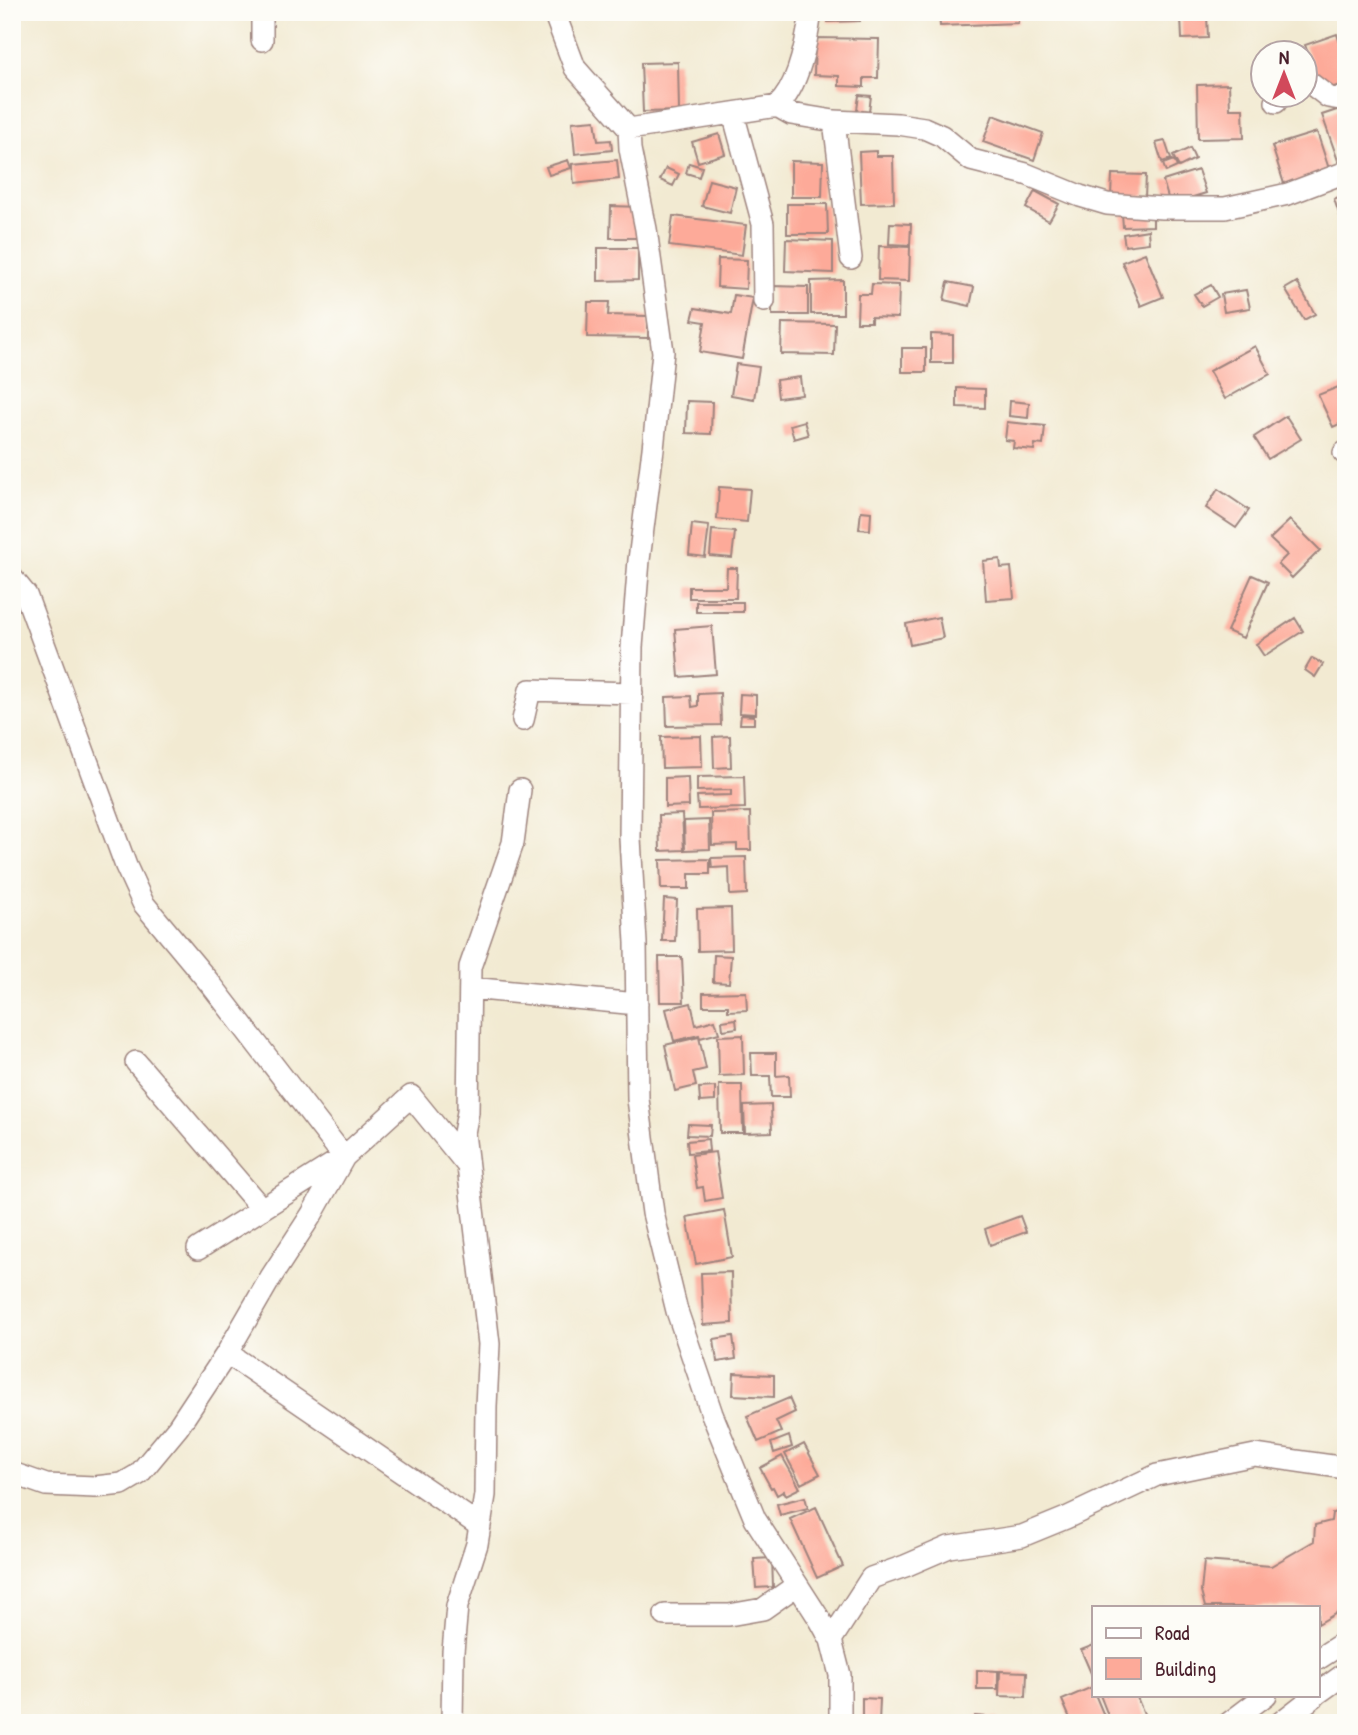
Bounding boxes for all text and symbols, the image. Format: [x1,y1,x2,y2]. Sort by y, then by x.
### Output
north arrow [1250,38,1320,108]
text: N [1279,44,1289,70]
legend [1092,1606,1320,1696]
text: Road [1155,1618,1189,1647]
text: Building [1155,1654,1216,1683]

